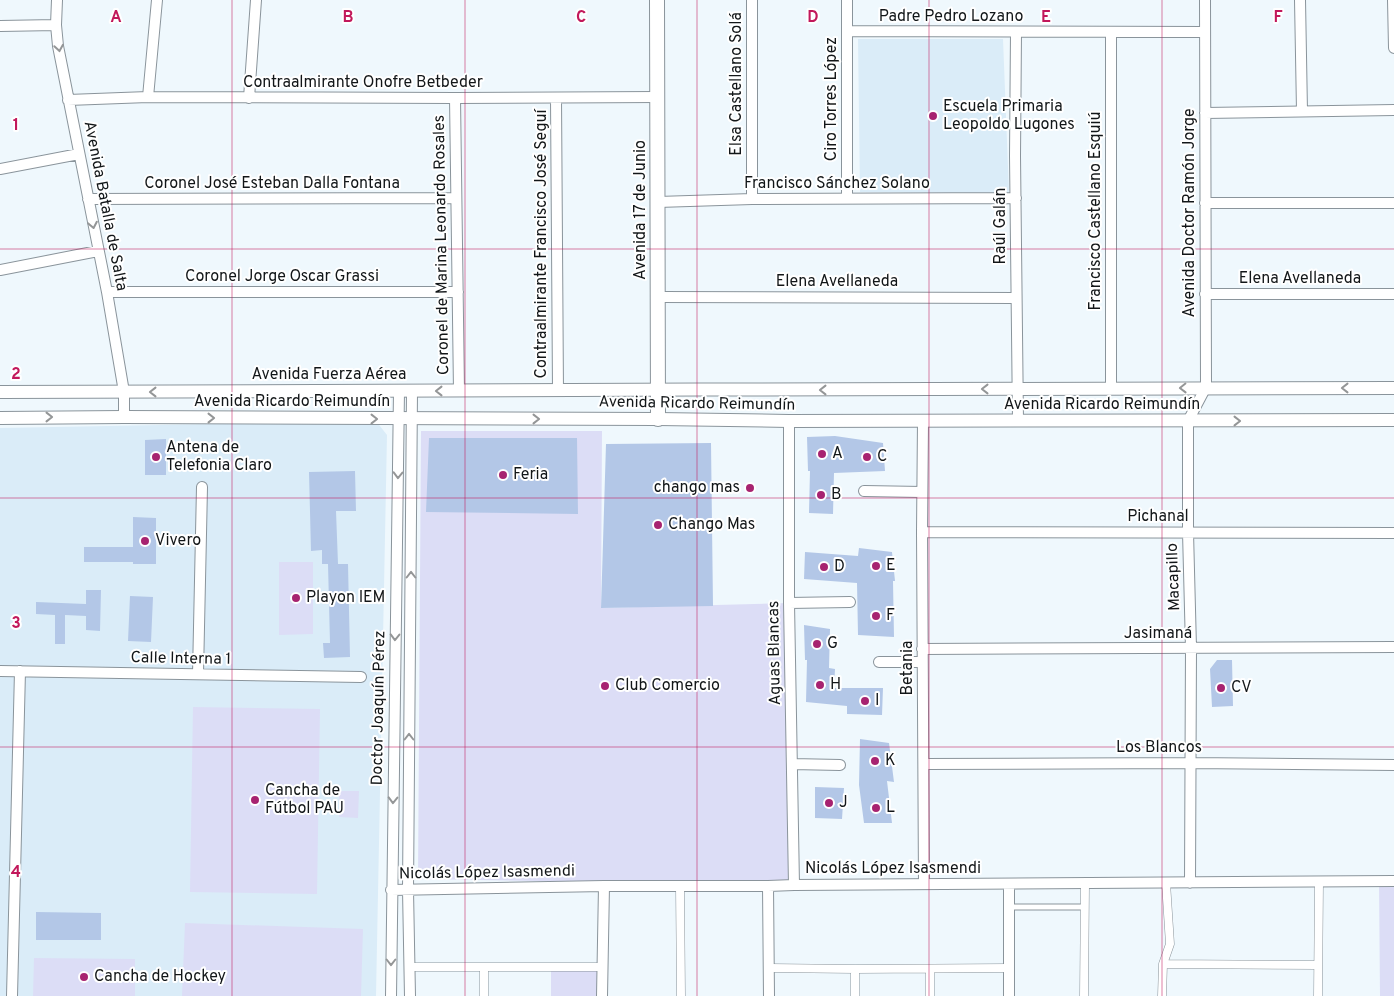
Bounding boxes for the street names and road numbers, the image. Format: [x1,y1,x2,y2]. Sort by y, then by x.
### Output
street label: Padre Pedro Lozano [879,7,1023,27]
street label: Elsa Castellano Solá [727,12,747,156]
street label: Ciro Torres López [822,37,842,161]
street label: Contraalmirante Onofre Betbeder [243,73,483,93]
street label: Contraalmirante Francisco José Seguí [532,108,552,378]
street label: Avenida Doctor Ramón Jorge [1180,108,1200,318]
street label: Francisco Castellano Esquiú [1086,111,1106,311]
street label: Coronel de Marina Leonardo Rosales [430,115,454,375]
street label: Avenida Batalla de Salta [79,119,131,293]
street label: Avenida 17 de Junio [631,140,651,280]
street label: Coronel José Esteban Dalla Fontana [144,174,400,194]
street label: Francisco Sánchez Solano [744,174,930,194]
street label: Raúl Galán [991,188,1011,264]
street label: Coronel Jorge Oscar Grassi [185,267,379,287]
street label: Elena Avellaneda [1239,269,1361,289]
street label: Elena Avellaneda [776,272,898,292]
street label: Avenida Fuerza Aérea [251,365,407,385]
street label: Avenida Ricardo Reimundín [194,392,390,412]
street label: Avenida Ricardo Reimundín [598,392,796,416]
street label: Avenida Ricardo Reimundín [1004,395,1200,415]
street label: Pichanal [1127,507,1189,527]
street label: Macapillo [1163,543,1185,611]
street label: Aguas Blancas [764,600,786,706]
street label: Jasimaná [1124,624,1192,644]
street label: Doctor Joaquín Pérez [368,630,390,786]
street label: Betania [898,640,918,696]
street label: Calle Interna 1 [130,648,232,670]
street label: Los Blancos [1116,738,1202,758]
street label: Nicolás López Isasmendi [805,859,981,879]
street label: Nicolás López Isasmendi [399,861,575,885]

